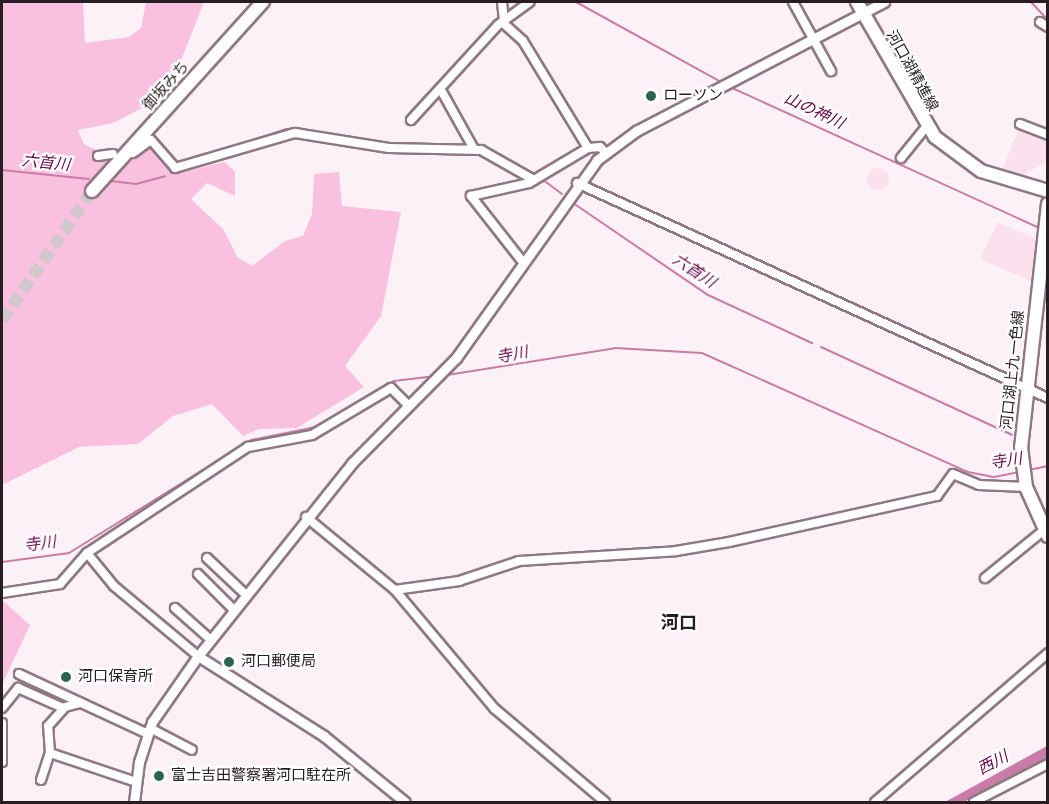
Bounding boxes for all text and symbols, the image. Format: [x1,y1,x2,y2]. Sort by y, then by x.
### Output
street label: 河口湖精進線 [882,27,942,115]
street label: 御坂みち [139,58,193,114]
place label: ローソン [663,87,723,105]
marker: ローソン [644,89,658,103]
water label: 山の神川 [781,89,847,133]
water label: 六首川 [21,151,71,175]
water label: 六首川 [669,250,719,292]
street label: 河口湖上九一色線 [998,309,1028,431]
water label: 寺川 [494,343,530,367]
water label: 寺川 [989,449,1023,473]
water label: 寺川 [23,533,57,555]
district label: 河口 [661,612,697,634]
place label: 河口郵便局 [241,653,316,671]
marker: 河口郵便局 [222,655,236,669]
place label: 河口保育所 [78,668,153,686]
marker: 河口保育所 [59,670,73,684]
water label: 西川 [974,747,1012,779]
place label: 富士吉田警察署河口駐在所 [171,767,351,785]
marker: 富士吉田警察署河口駐在所 [152,769,166,783]

